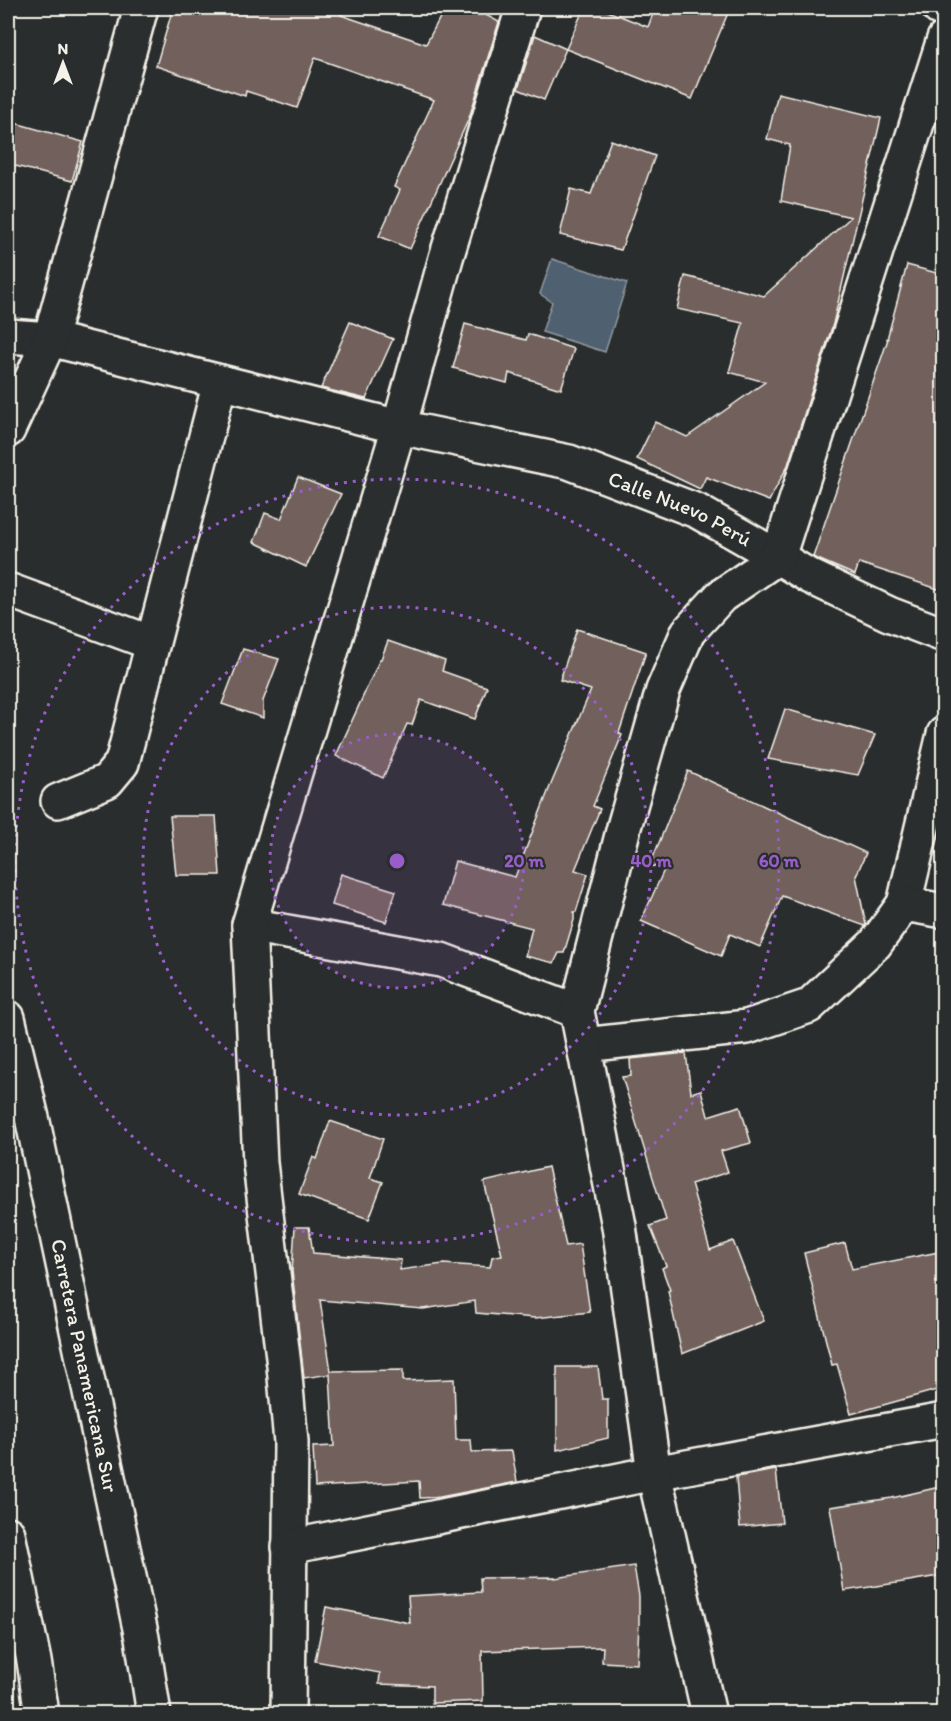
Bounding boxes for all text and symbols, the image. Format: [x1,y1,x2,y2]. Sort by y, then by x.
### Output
north arrow [33,33,93,93]
text: N [58,39,68,58]
street label: Calle Nuevo Perú [605,465,756,552]
text: 20 m [504,850,545,872]
text: 40 m [630,850,672,872]
text: 60 m [759,850,800,872]
centre of rings [387,851,407,871]
street label: Carretera Panamericana Sur [46,1237,124,1495]

